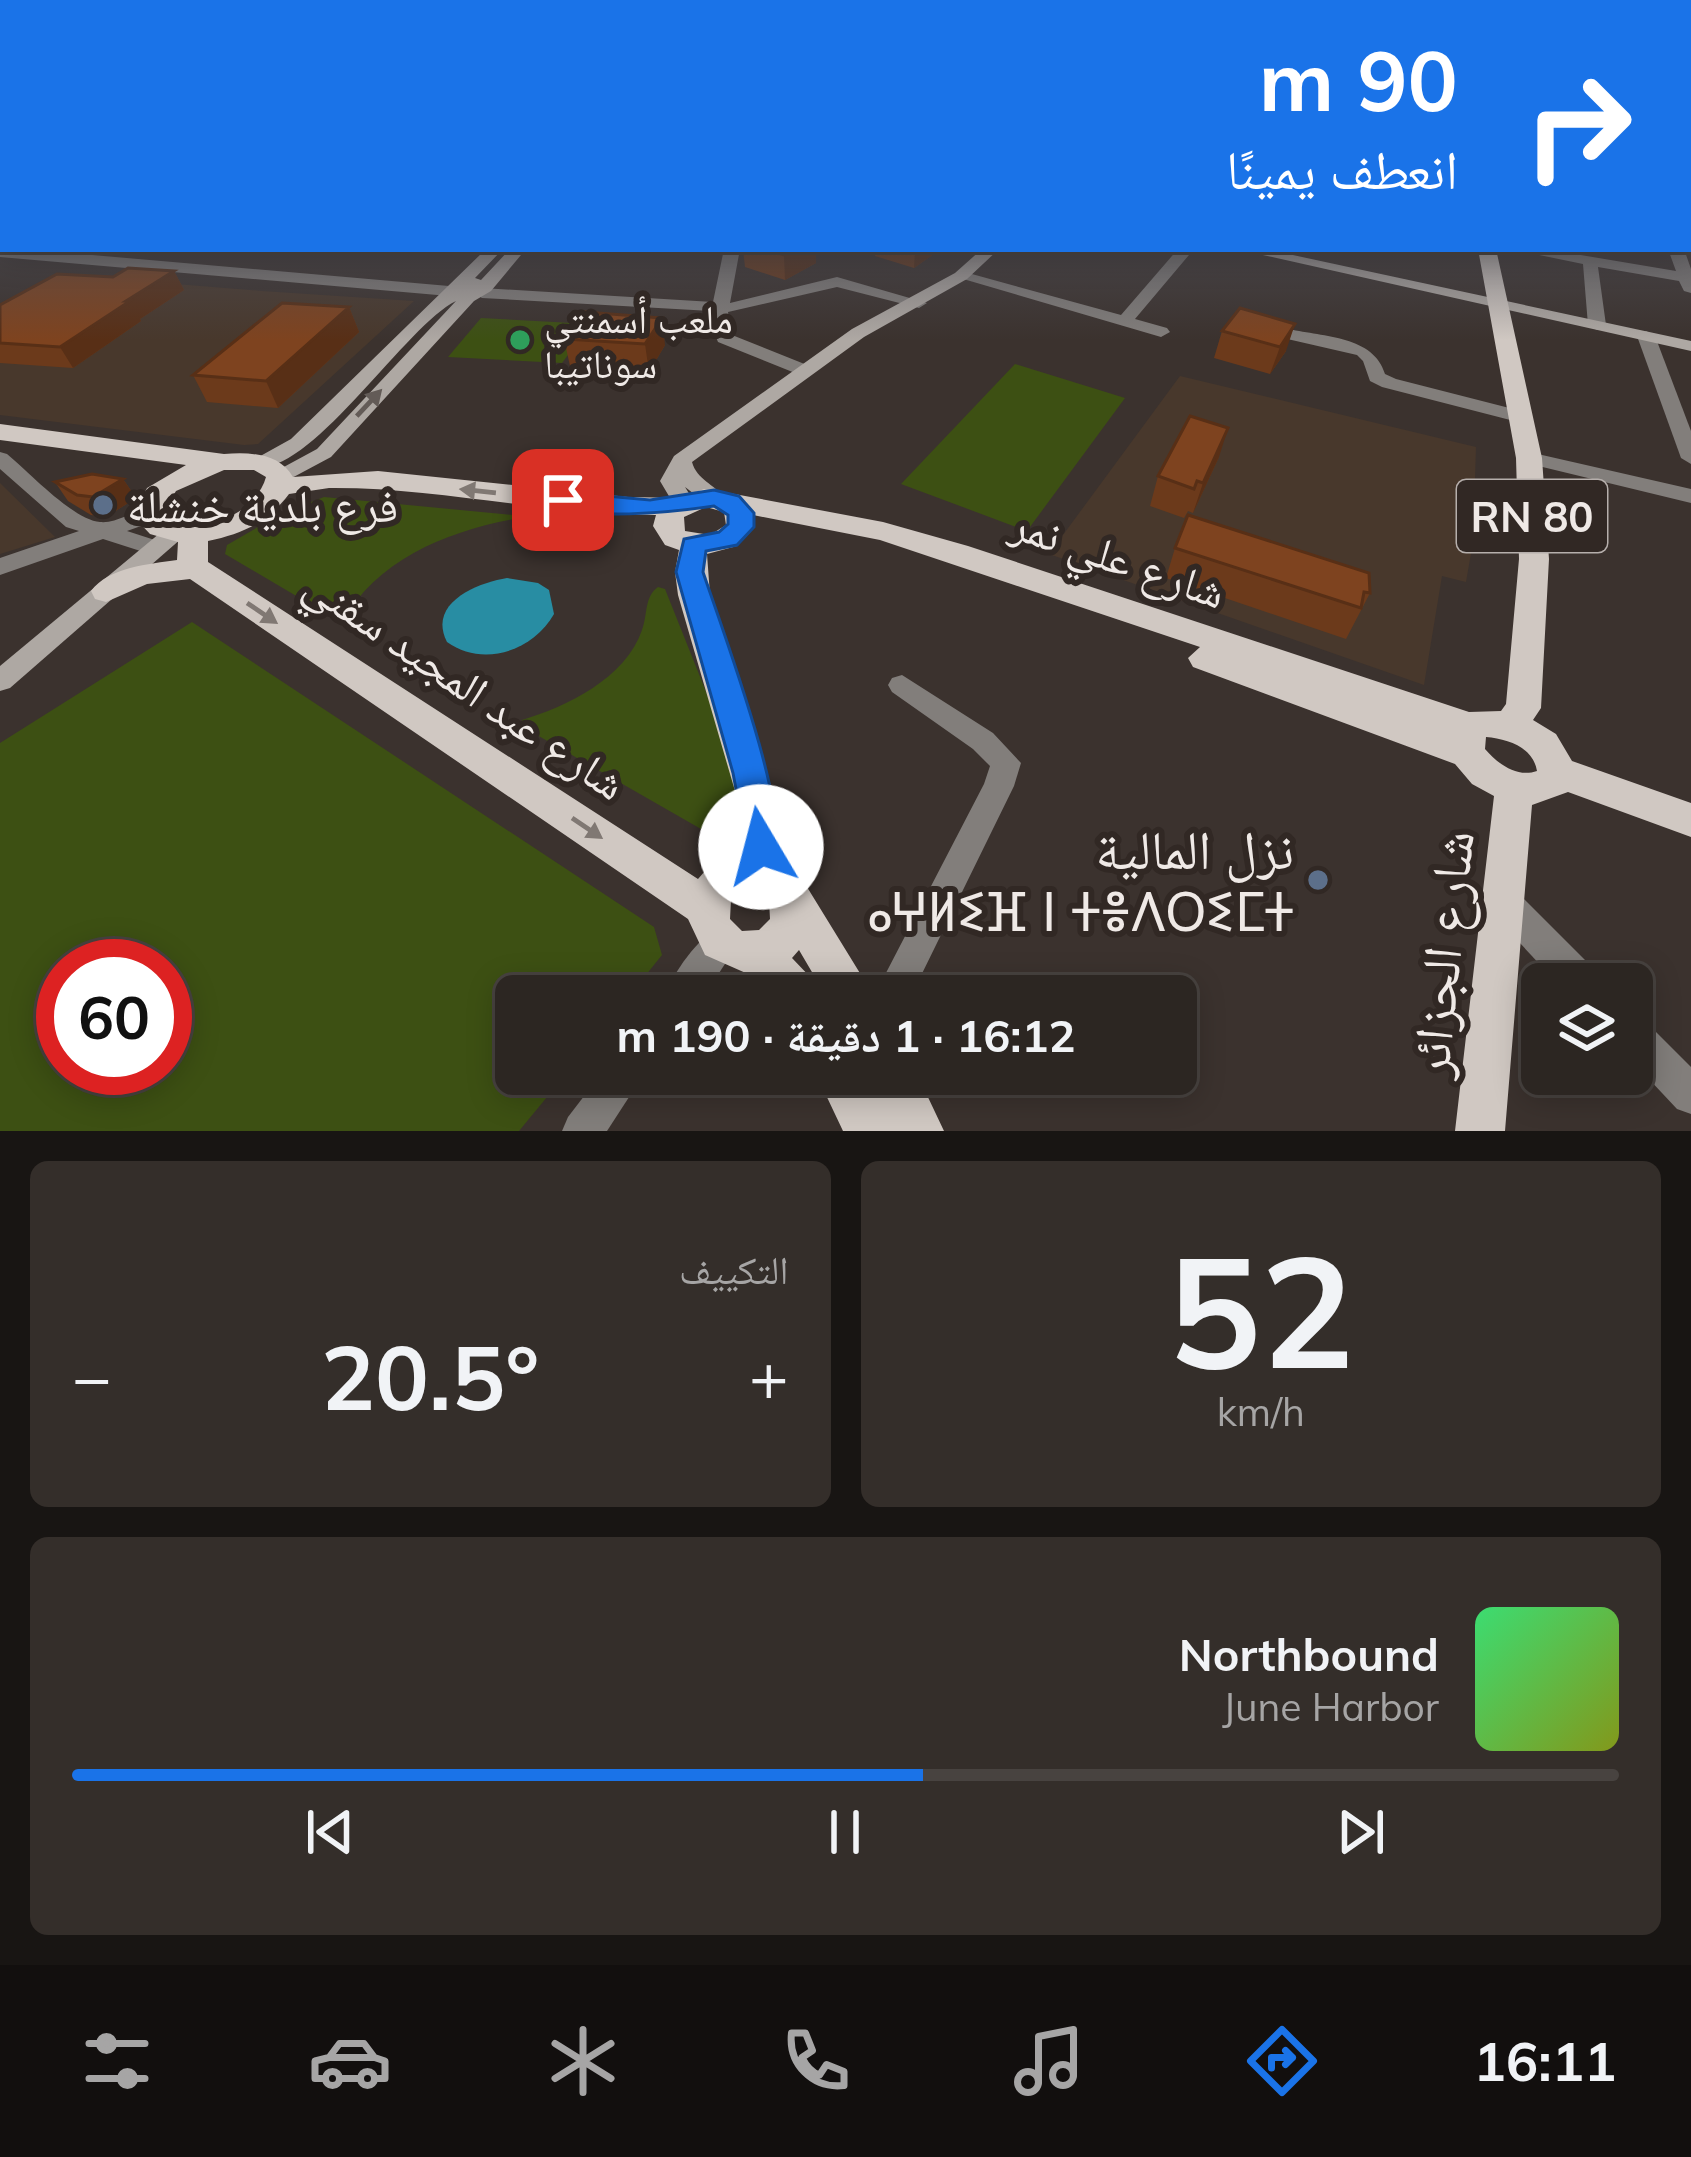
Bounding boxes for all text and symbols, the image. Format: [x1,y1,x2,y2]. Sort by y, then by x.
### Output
text: 90 m [1259,27,1458,132]
icon: right [1500,48,1656,204]
text: انعطف يمينًا [1226,135,1458,203]
place label: ملعب أسمنتي سوناتيبا [544,294,733,388]
marker: ملعب أسمنتي سوناتيبا [507,327,533,353]
one-way arrow [355,389,382,418]
pin [512,449,614,551]
icon: arrive [530,467,596,533]
place label: فرع بلدية خنشلة [127,477,398,535]
road number: RN 80 [1457,480,1607,552]
one-way arrow [459,481,496,500]
marker: فرع بلدية خنشلة [90,492,116,518]
street label: شارع علي نمر [1001,494,1233,629]
street label: شارع عبد المجيد سقني [289,555,637,819]
one-way arrow [246,601,279,623]
position arrow [698,784,824,910]
place label: نزل المالية ⴰⵖⵍⵉⴼ ⵏ ⵜⴻⴷⵔⵉⵎⵜ [867,815,1294,945]
one-way arrow [571,817,604,839]
street label: شارع الجزائر [1394,827,1489,1083]
marker: نزل المالية ⴰⵖⵍⵉⴼ ⵏ ⵜⴻⴷⵔⵉⵎⵜ [1305,867,1331,893]
speed limit sign: 60 [36,939,192,1095]
map controls [1521,963,1653,1095]
button: layers [1521,963,1653,1095]
text: 16:12 · 1 دقيقة · 190 m [617,1007,1075,1063]
text: 52 [1167,1211,1354,1407]
text: التكييف [679,1245,789,1294]
text: 20.5° [321,1320,539,1433]
text: − [72,1335,112,1418]
text: + [749,1335,789,1418]
text: km/h [1217,1387,1305,1436]
text: Northbound [1179,1626,1439,1682]
text: June Harbor [1222,1682,1439,1731]
icon: previous [297,1799,363,1865]
icon: pause [812,1799,878,1865]
icon: next [1328,1799,1394,1865]
icon: filters [75,2019,159,2103]
icon: car [308,2019,392,2103]
icon: climate [541,2019,625,2103]
icon: phone [774,2019,858,2103]
icon: music [1007,2019,1091,2103]
icon: directions [1240,2019,1324,2103]
text: 16:11 [1473,2027,1616,2095]

